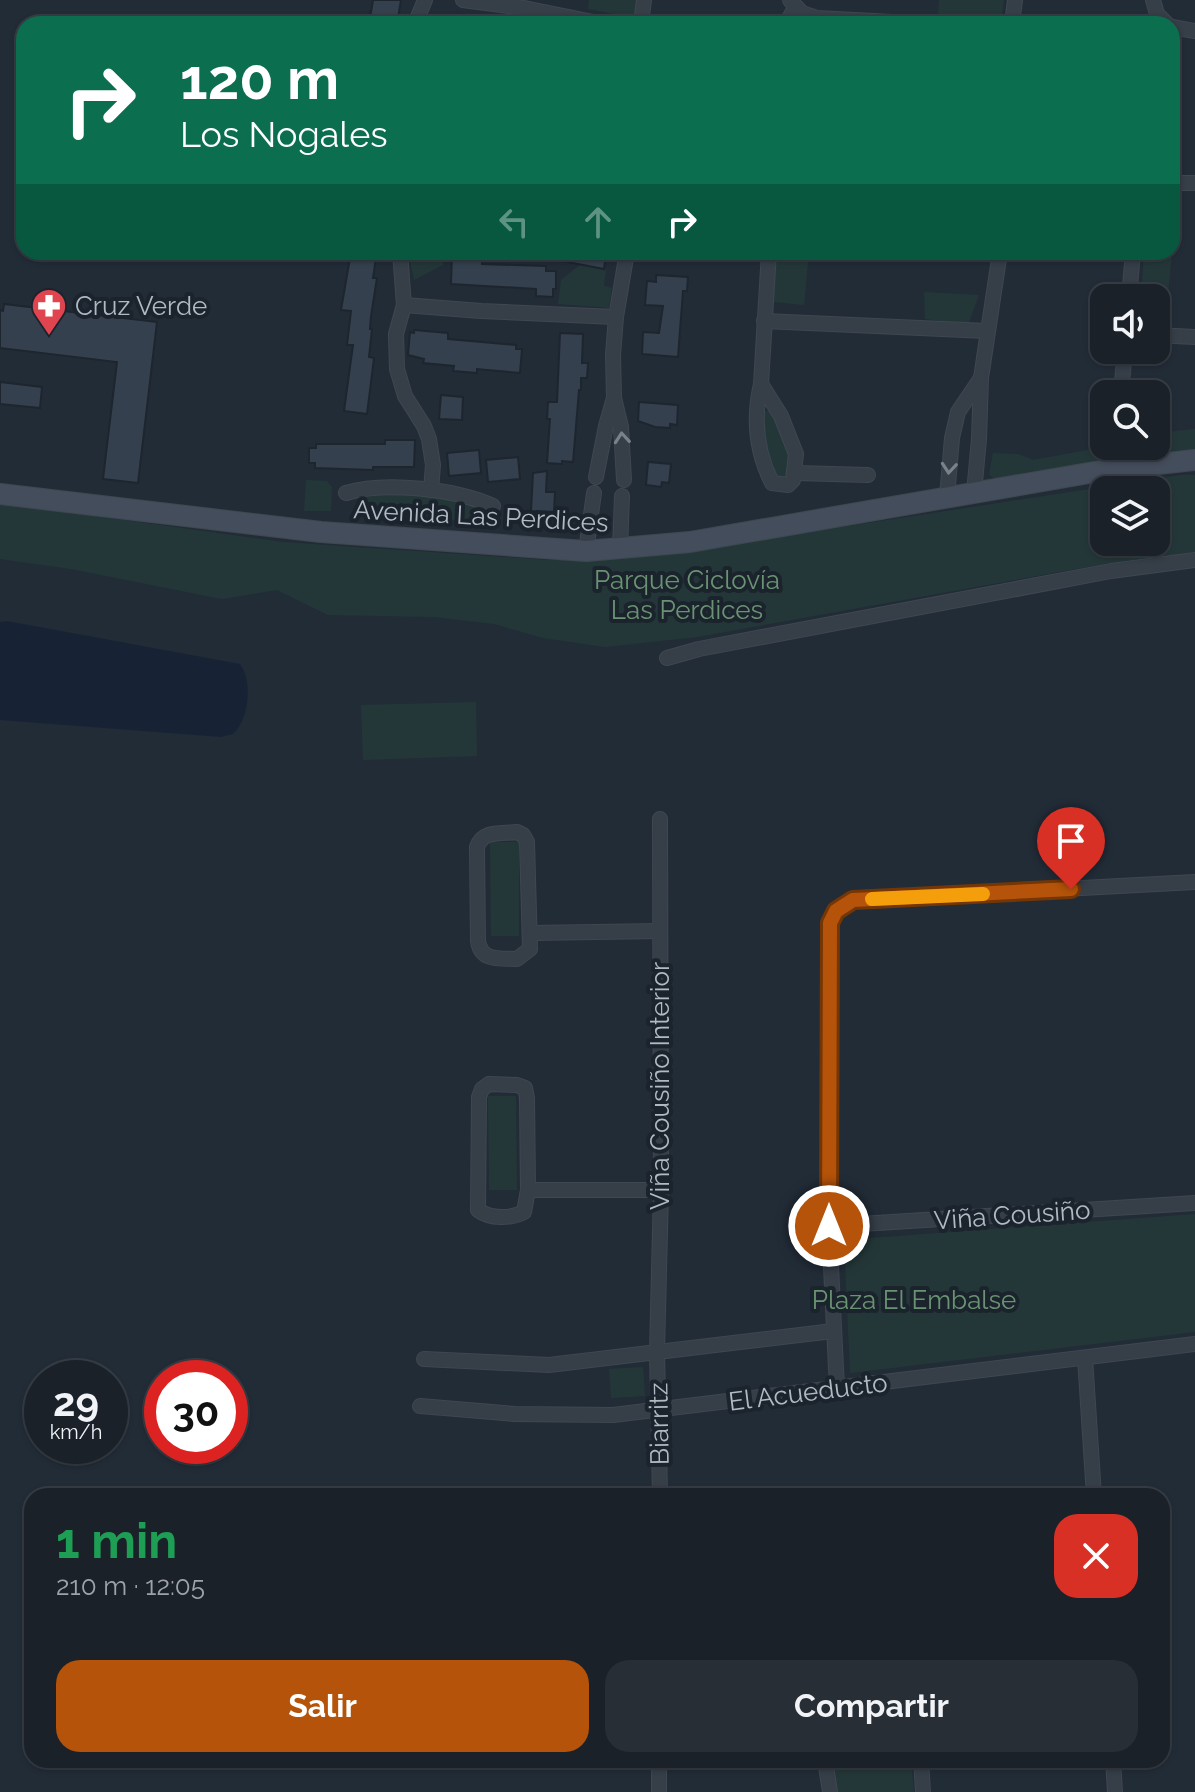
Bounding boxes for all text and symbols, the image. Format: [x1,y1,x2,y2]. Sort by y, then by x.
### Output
text: 120 m [180,46,339,112]
icon: right [48,48,152,152]
text: Los Nogales [180,113,388,155]
icon: left [492,200,536,244]
icon: ahead [576,200,620,244]
icon: right [660,200,704,244]
map controls [1090,284,1170,556]
button: sound [1090,284,1170,364]
pharmacy icon: Cruz Verde [30,287,68,337]
place label: Cruz Verde [75,291,207,321]
button: search [1090,380,1170,460]
one-way arrow [614,431,631,444]
one-way arrow [941,461,958,474]
button: layers [1090,476,1170,556]
street label: Avenida Las Perdices [353,494,609,538]
park label: Parque Ciclovía Las Perdices [594,565,780,625]
pin [1037,807,1105,889]
icon: arrive [1049,819,1093,863]
street label: Viña Cousiño Interior [645,962,675,1210]
position arrow [787,1184,871,1268]
street label: Viña Cousiño [933,1195,1091,1235]
park label: Plaza El Embalse [812,1285,1016,1315]
speed limit sign: 30 [144,1360,248,1464]
street label: El Acueducto [727,1367,889,1417]
text: 29 [53,1378,99,1425]
street label: Biarritz [643,1382,675,1466]
text: km/h [50,1420,102,1444]
text: 1 min [56,1513,177,1569]
button: close [1054,1514,1138,1598]
text: 210 m · 12:05 [56,1571,205,1601]
button: Salir [56,1660,589,1752]
button: Compartir [605,1660,1138,1752]

